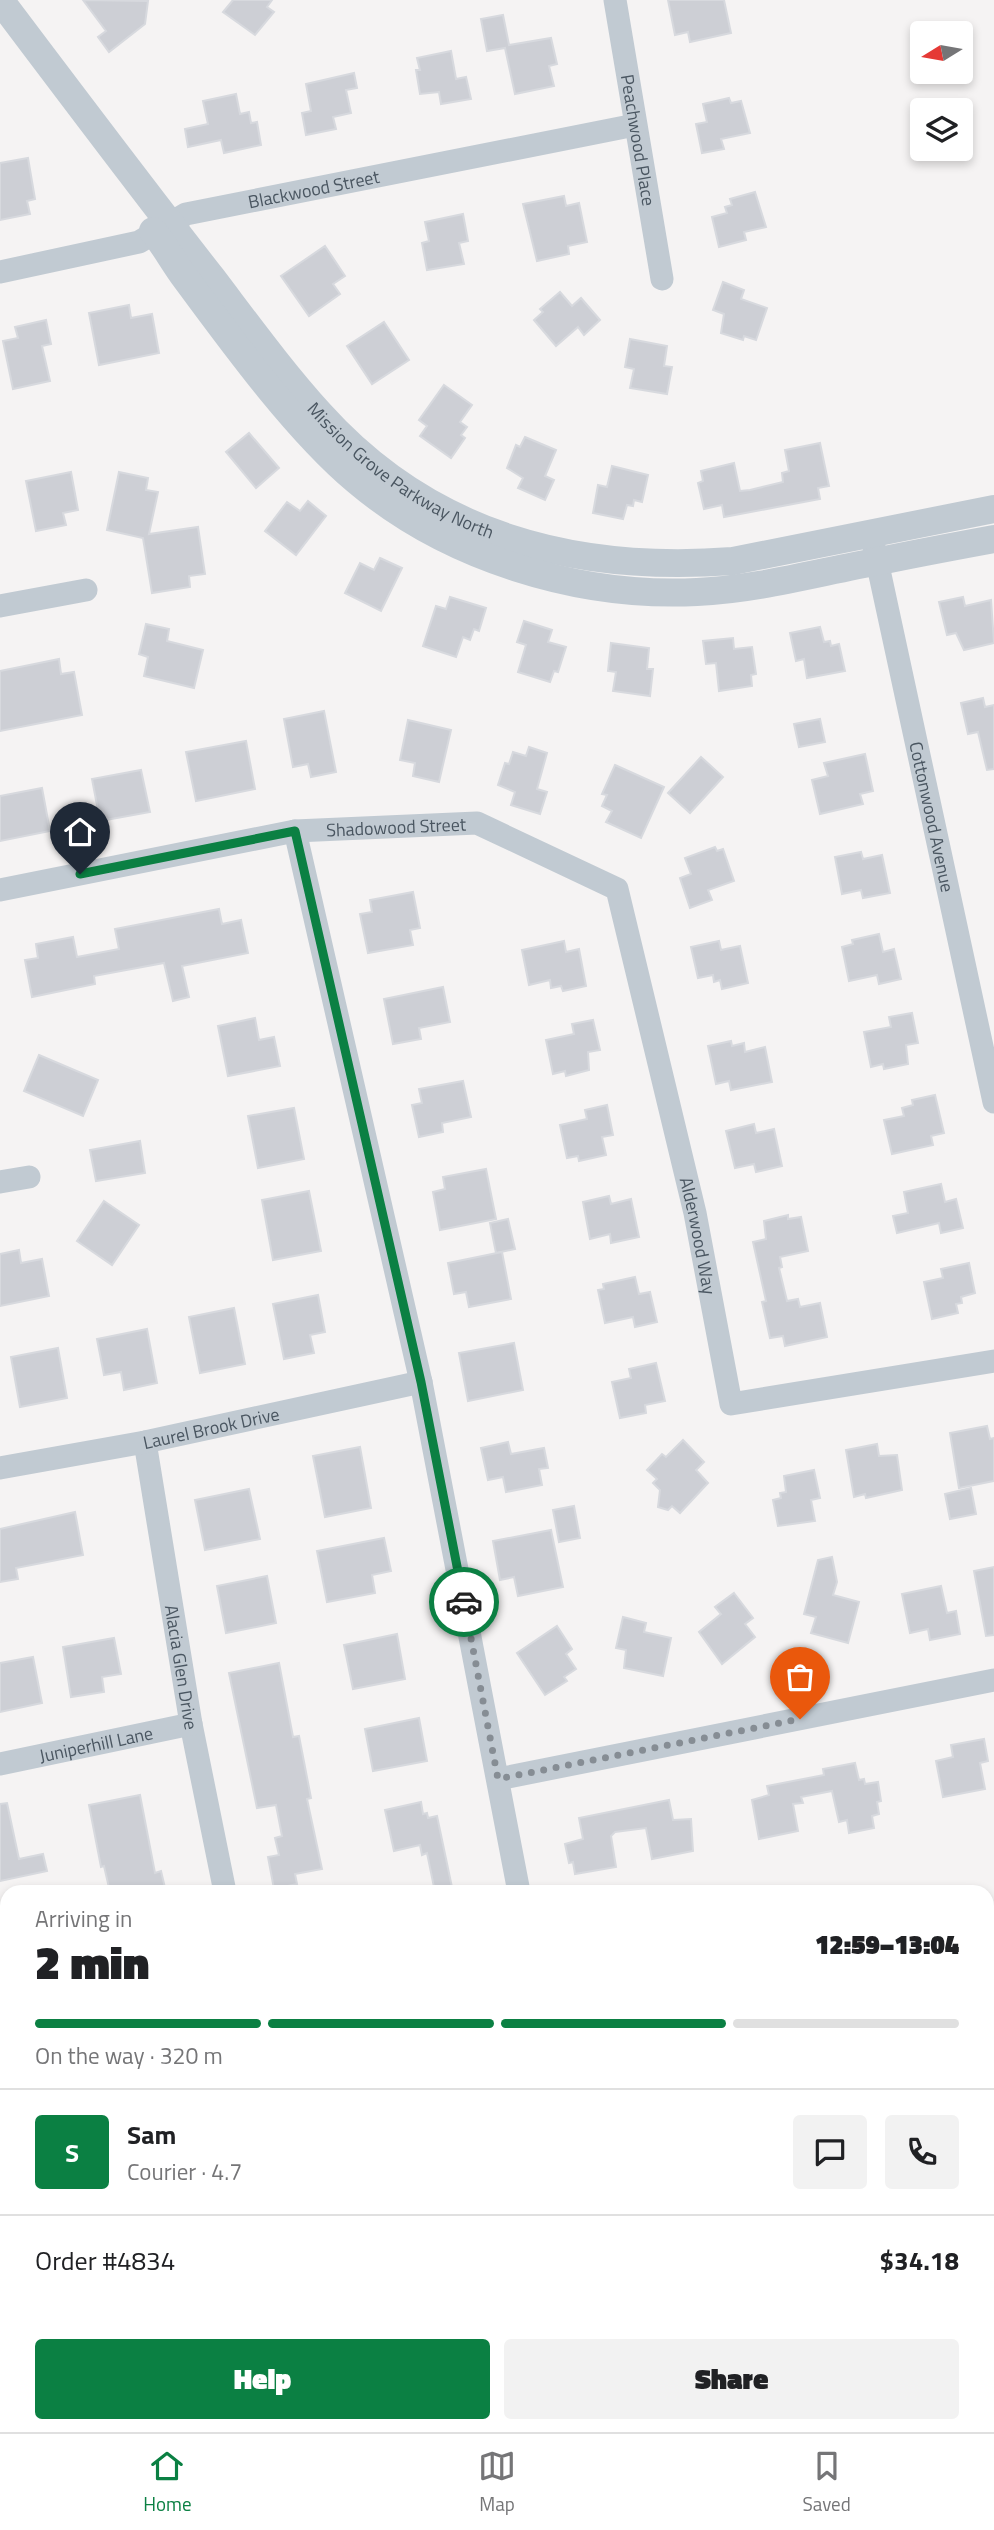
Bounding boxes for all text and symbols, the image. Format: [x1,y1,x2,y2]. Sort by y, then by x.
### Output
north arrow [910,21,973,84]
map controls [910,21,973,161]
street label: Peachwood Place [614,72,663,208]
button: layers [910,98,973,161]
street label: Blackwood Street [246,162,382,215]
street label: Mission Grove Parkway North [302,396,498,545]
street label: Cottonwood Avenue [903,739,962,895]
pin [50,802,110,874]
street label: Shadowood Street [326,810,467,843]
icon: home [61,813,99,851]
street label: Alderwood Way [673,1174,724,1297]
street label: Laurel Brook Drive [141,1400,282,1456]
courier [429,1567,499,1637]
icon: car [445,1583,483,1621]
street label: Alacia Glen Drive [158,1603,205,1732]
pin [770,1647,830,1719]
icon: bag [781,1658,819,1696]
street label: Juniperhill Lane [37,1719,155,1769]
text: Arriving in [35,1901,132,1936]
text: 12:59–13:04 [815,1925,959,1964]
text: 2 min [35,1927,149,1997]
text: On the way · 320 m [35,2038,223,2073]
text: Sam [127,2115,176,2154]
button: chat [793,2115,867,2189]
button: phone [885,2115,959,2189]
text: S [65,2133,79,2172]
text: Courier · 4.7 [127,2154,242,2189]
text: Order #4834 [35,2241,175,2280]
text: $34.18 [880,2241,959,2280]
button: Help [35,2339,490,2419]
button: Share [504,2339,959,2419]
tab: Home [143,2447,191,2518]
tab: Map [478,2447,516,2518]
tab: Saved [802,2447,851,2518]

